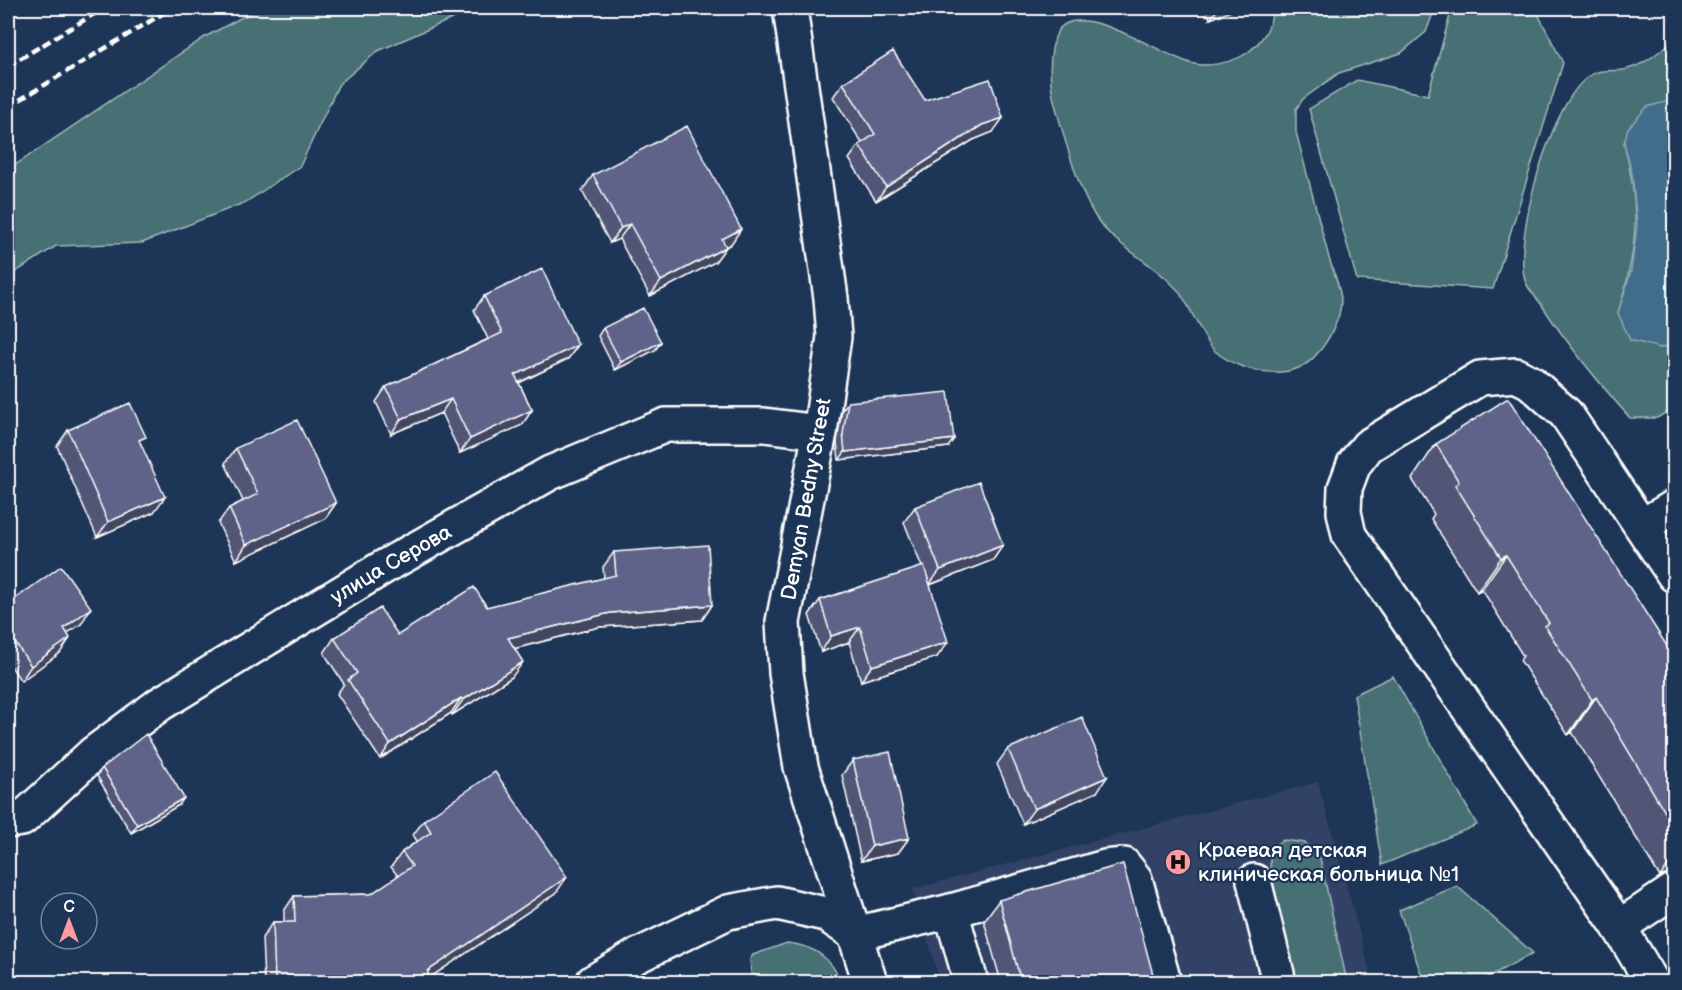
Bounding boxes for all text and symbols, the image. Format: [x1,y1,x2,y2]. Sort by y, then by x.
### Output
street label: Demyan Bedny Street [776,395,837,602]
street label: улица Серова [326,519,456,610]
place label: Краевая детская клиническая больница №1 [1198,838,1459,887]
hospital icon: Краевая детская клиническая больница №1 [1163,847,1193,877]
north arrow [39,891,99,951]
text: С [63,898,75,917]

